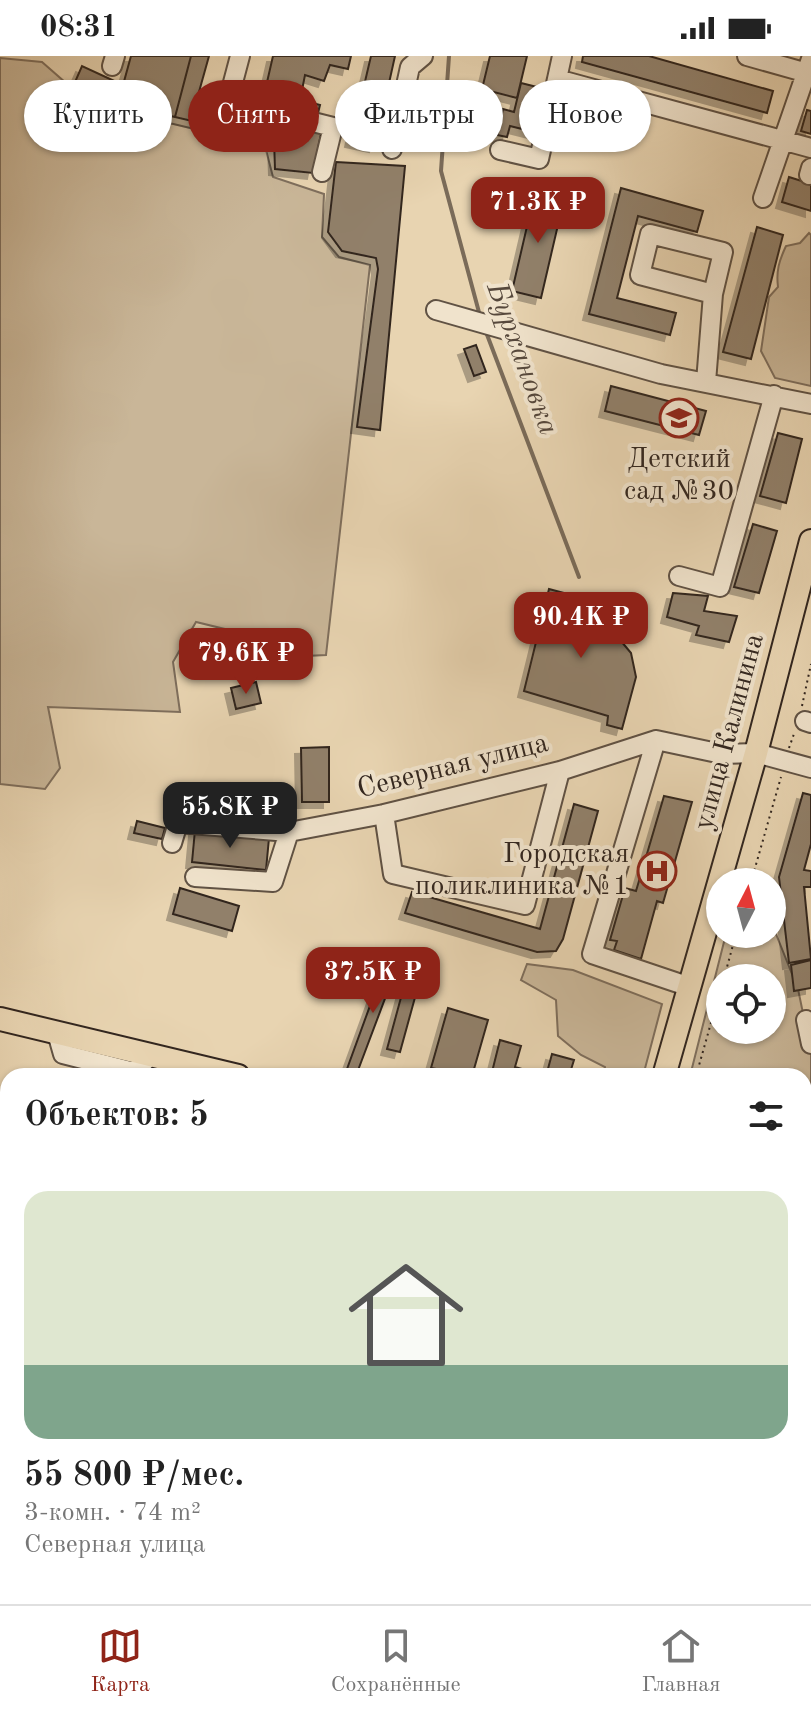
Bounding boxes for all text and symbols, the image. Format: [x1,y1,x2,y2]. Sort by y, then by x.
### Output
text: 08:31 [40,13,118,43]
chip: Купить [24,80,172,152]
chip: Снять [188,80,319,152]
chip: Фильтры [335,80,503,152]
chip: Новое [519,80,651,152]
pin: 71.3K ₽ [464,177,612,245]
text: 71.3K ₽ [489,190,587,216]
water label: Бурхановка [480,278,563,439]
school or university icon: Детский сад №30 [658,397,700,439]
place label: Детский сад №30 [624,446,734,506]
pin: 90.4K ₽ [507,592,655,660]
text: 90.4K ₽ [532,605,630,631]
pin: 79.6K ₽ [172,628,320,696]
street label: улица Калинина [690,630,770,833]
text: 79.6K ₽ [197,641,295,667]
street label: Северная улица [355,730,551,804]
pin: 55.8K ₽ [156,782,304,850]
text: 55.8K ₽ [181,795,279,821]
place label: Городская поликлиника №1 [415,841,629,901]
hospital icon: Городская поликлиника №1 [636,850,678,892]
north arrow [706,868,786,948]
map controls [706,868,786,1044]
pin: 37.5K ₽ [299,947,447,1015]
text: 37.5K ₽ [324,960,422,986]
button: locate [706,964,786,1044]
icon: filters [744,1094,788,1138]
text: Объектов: 5 [24,1099,209,1133]
icon: home [334,1243,478,1387]
text: 55 800 ₽/мес. [24,1459,244,1493]
text: 3-комн. · 74 m² [24,1500,201,1526]
text: Северная улица [24,1532,206,1558]
tab: Карта [90,1624,150,1699]
tab: Сохранённые [331,1624,461,1699]
tab: Главная [641,1624,721,1699]

